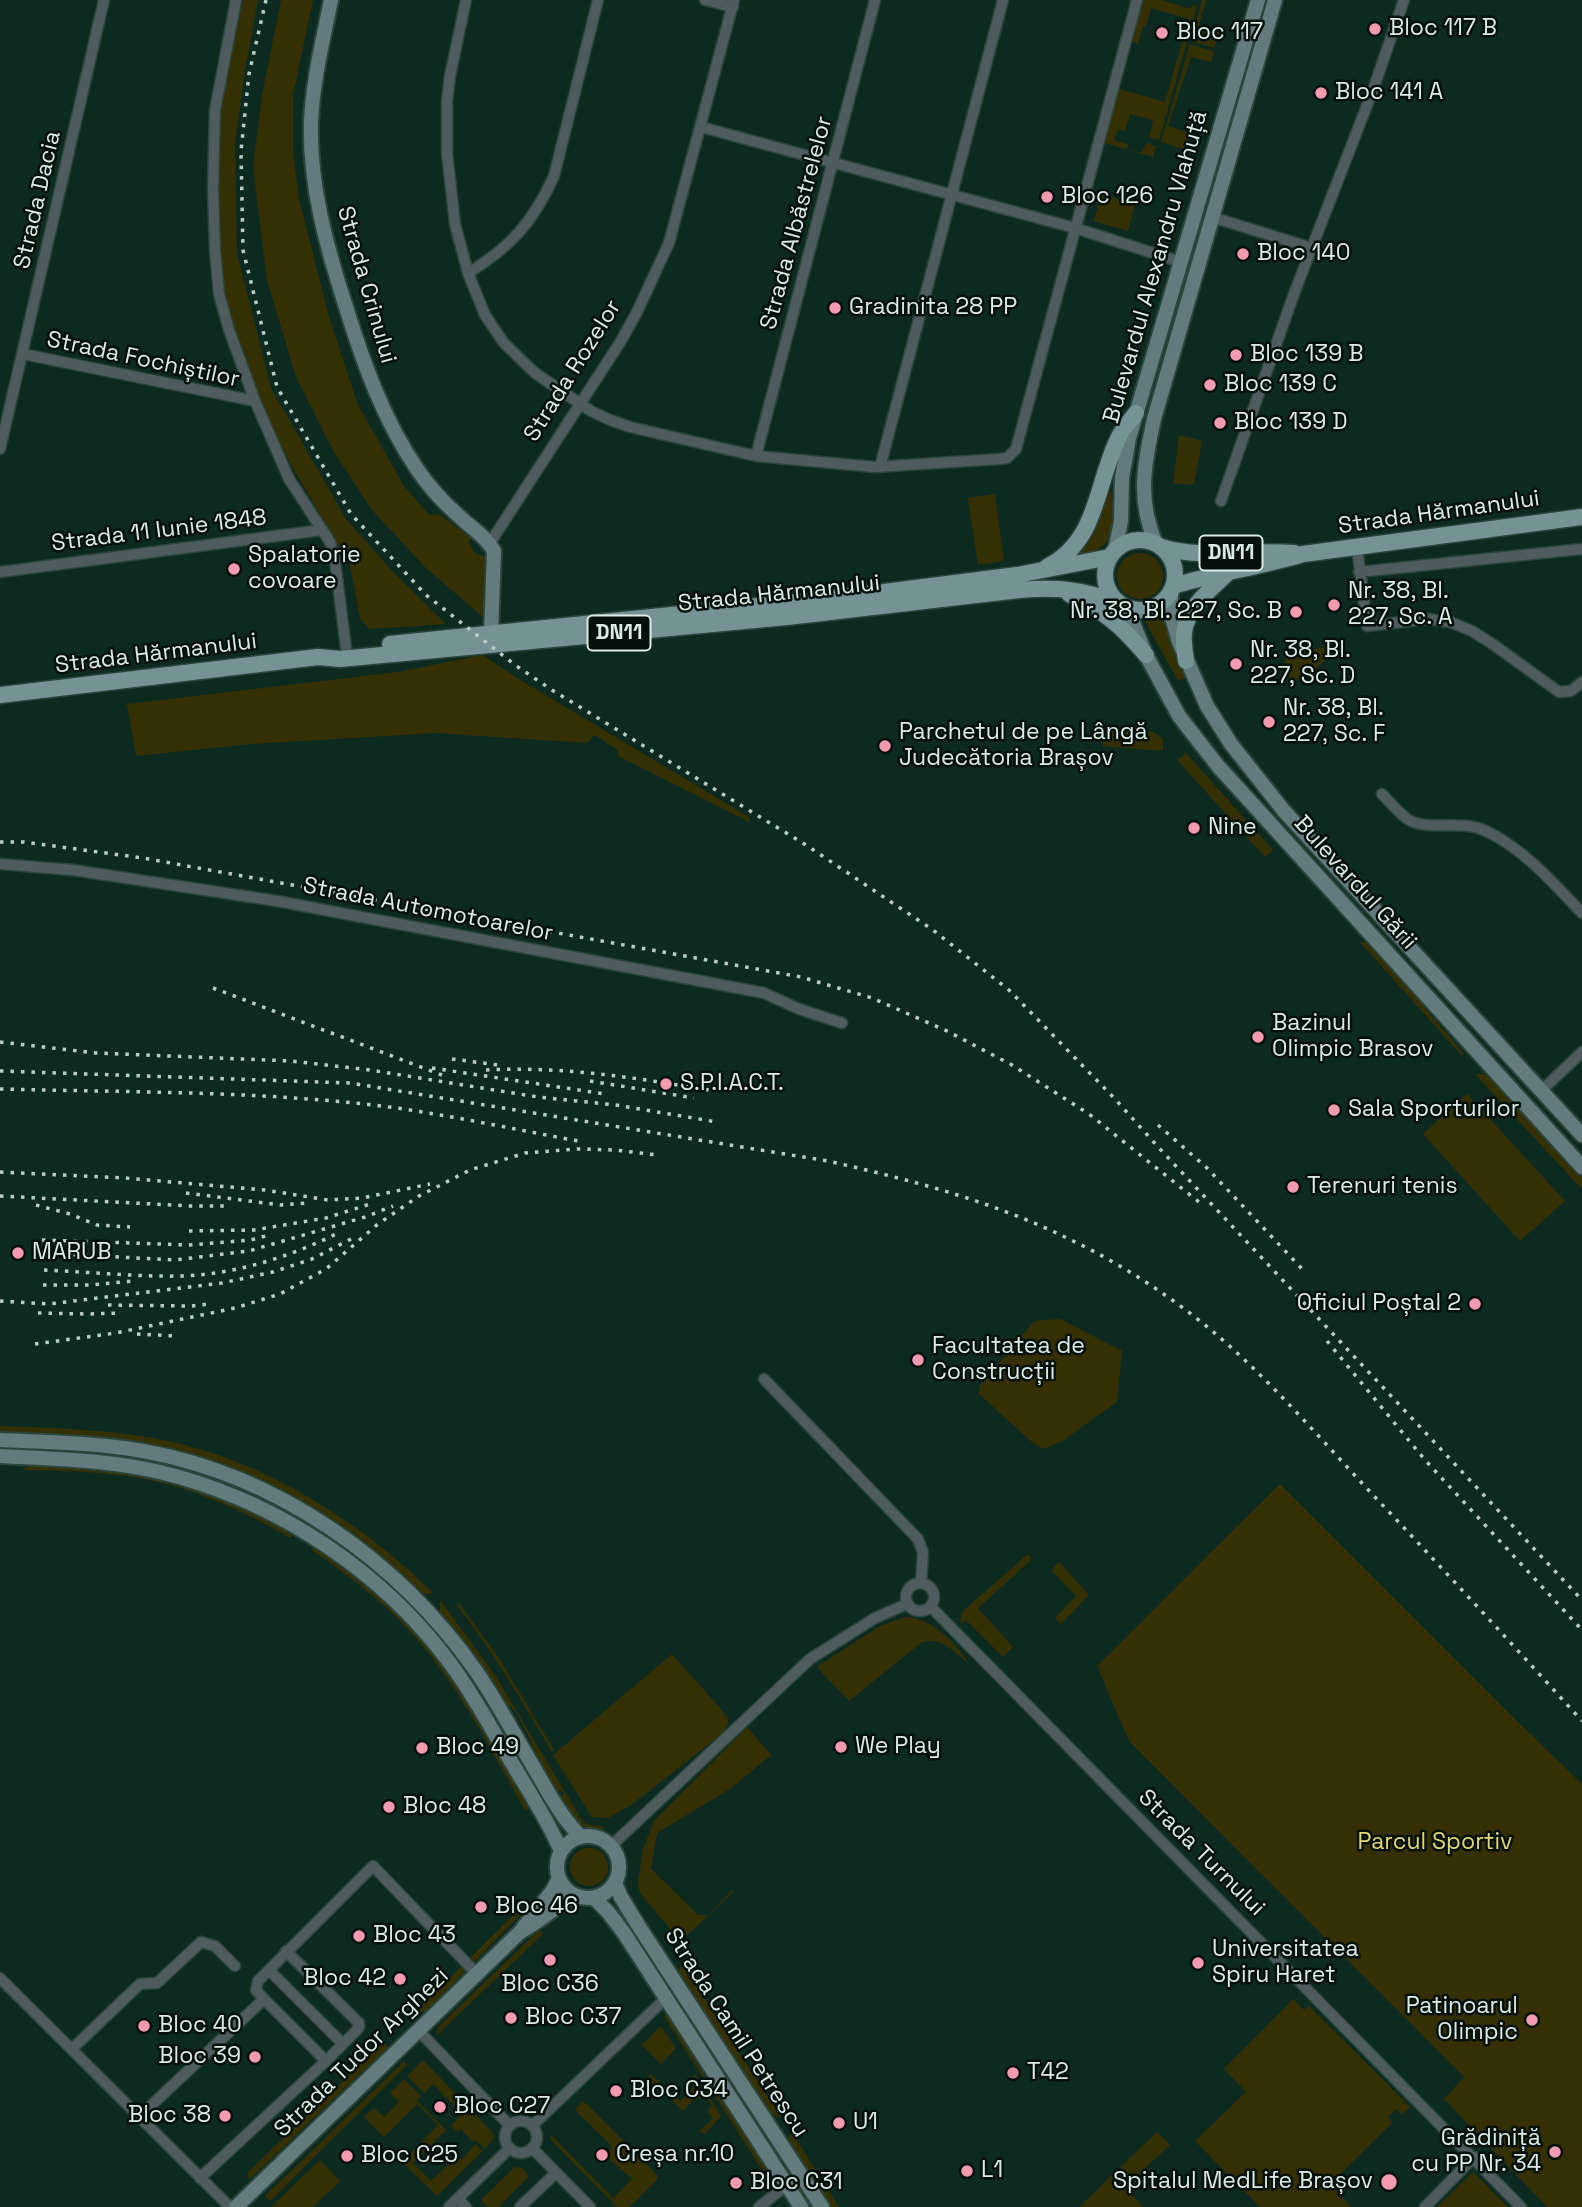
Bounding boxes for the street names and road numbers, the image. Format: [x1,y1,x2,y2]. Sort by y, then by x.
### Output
street label: Bulevardul Alexandru Vlahuță [1098,107,1214,427]
street label: Strada Albăstrelelor [755,113,839,333]
street label: Strada Dacia [9,128,67,272]
street label: Strada Crinului [330,203,402,367]
street label: Strada Rozelor [518,295,628,447]
street label: Strada Fochiștilor [44,326,242,394]
street label: Strada Hărmanului [1336,485,1542,541]
street label: Strada 11 Iunie 1848 [50,504,268,558]
road number: DN11 [1200,536,1262,570]
street label: Strada Hărmanului [677,570,881,618]
road number: DN11 [588,616,650,650]
street label: Strada Hărmanului [54,628,258,680]
street label: Bulevardul Gării [1288,810,1422,956]
street label: Strada Automotoarelor [301,872,555,948]
street label: Strada Turnului [1132,1784,1270,1922]
street label: Strada Camil Petrescu [658,1923,814,2143]
street label: Strada Tudor Arghezi [269,1963,455,2143]

